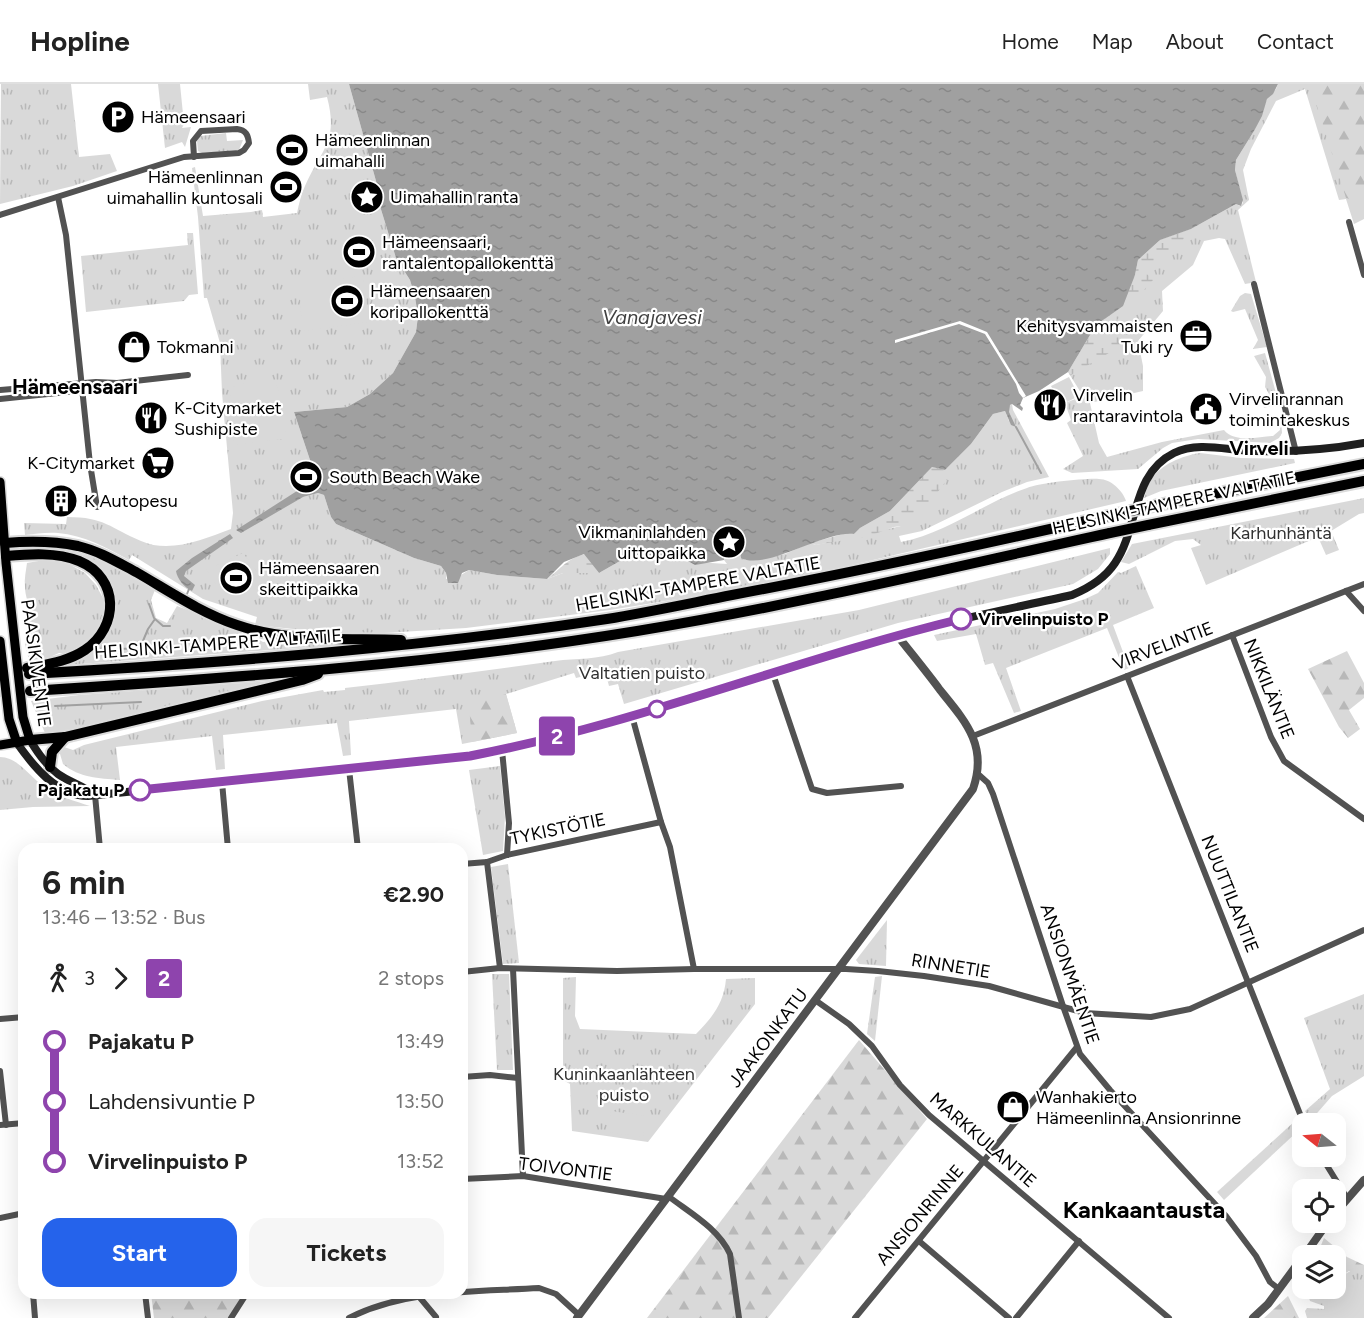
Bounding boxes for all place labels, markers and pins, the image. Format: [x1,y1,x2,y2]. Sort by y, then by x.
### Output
parking icon: Hämeensaari [100,99,136,135]
place label: Hämeensaari [141,106,246,128]
place label: Hämeenlinnan uimahalli [315,129,430,172]
sports icon: Hämeenlinnan uimahalli [274,132,310,168]
place label: Hämeenlinnan uimahallin kuntosali [107,166,263,209]
sports icon: Hämeenlinnan uimahallin kuntosali [268,169,304,205]
place icon: Uimahallin ranta [349,179,385,215]
place label: Uimahallin ranta [390,186,518,208]
place label: Hämeensaari, rantalentopallokenttä [382,231,554,274]
sports icon: Hämeensaari, rantalentopallokenttä [341,234,377,270]
place label: Hämeensaaren koripallokenttä [370,280,490,323]
sports icon: Hämeensaaren koripallokenttä [329,283,365,319]
place label: Kehitysvammaisten Tuki ry [1016,315,1174,358]
office icon: Kehitysvammaisten Tuki ry [1178,318,1214,354]
shop icon: Tokmanni [116,329,152,365]
place label: Tokmanni [157,336,234,358]
place label: Virvelin rantaravintola [1073,384,1183,427]
restaurant icon: Virvelin rantaravintola [1032,387,1068,423]
place label: Virvelinrannan toimintakeskus [1229,388,1350,431]
public building icon: Virvelinrannan toimintakeskus [1188,391,1224,427]
place label: K-Citymarket Sushipiste [174,397,282,440]
restaurant icon: K-Citymarket Sushipiste [133,400,169,436]
supermarket icon: K-Citymarket [140,445,176,481]
place label: K-Citymarket [27,452,135,474]
sports icon: South Beach Wake [288,459,324,495]
place label: South Beach Wake [329,466,480,488]
building icon: K Autopesu [43,483,79,519]
place label: K Autopesu [84,490,178,512]
place label: Vikmaninlahden uittopaikka [578,521,706,564]
place icon: Vikmaninlahden uittopaikka [711,524,747,560]
place label: Hämeensaaren skeittipaikka [259,557,379,600]
sports icon: Hämeensaaren skeittipaikka [218,560,254,596]
marker: Virvelinpuisto P [950,608,972,630]
place label: Virvelinpuisto P [978,608,1109,630]
unlabelled marker [648,700,666,718]
place label: Pajakatu P [37,779,124,801]
marker: Pajakatu P [129,779,151,801]
place label: Wanhakierto Hämeenlinna Ansionrinne [1036,1086,1241,1129]
shop icon: Wanhakierto Hämeenlinna Ansionrinne [995,1089,1031,1125]

